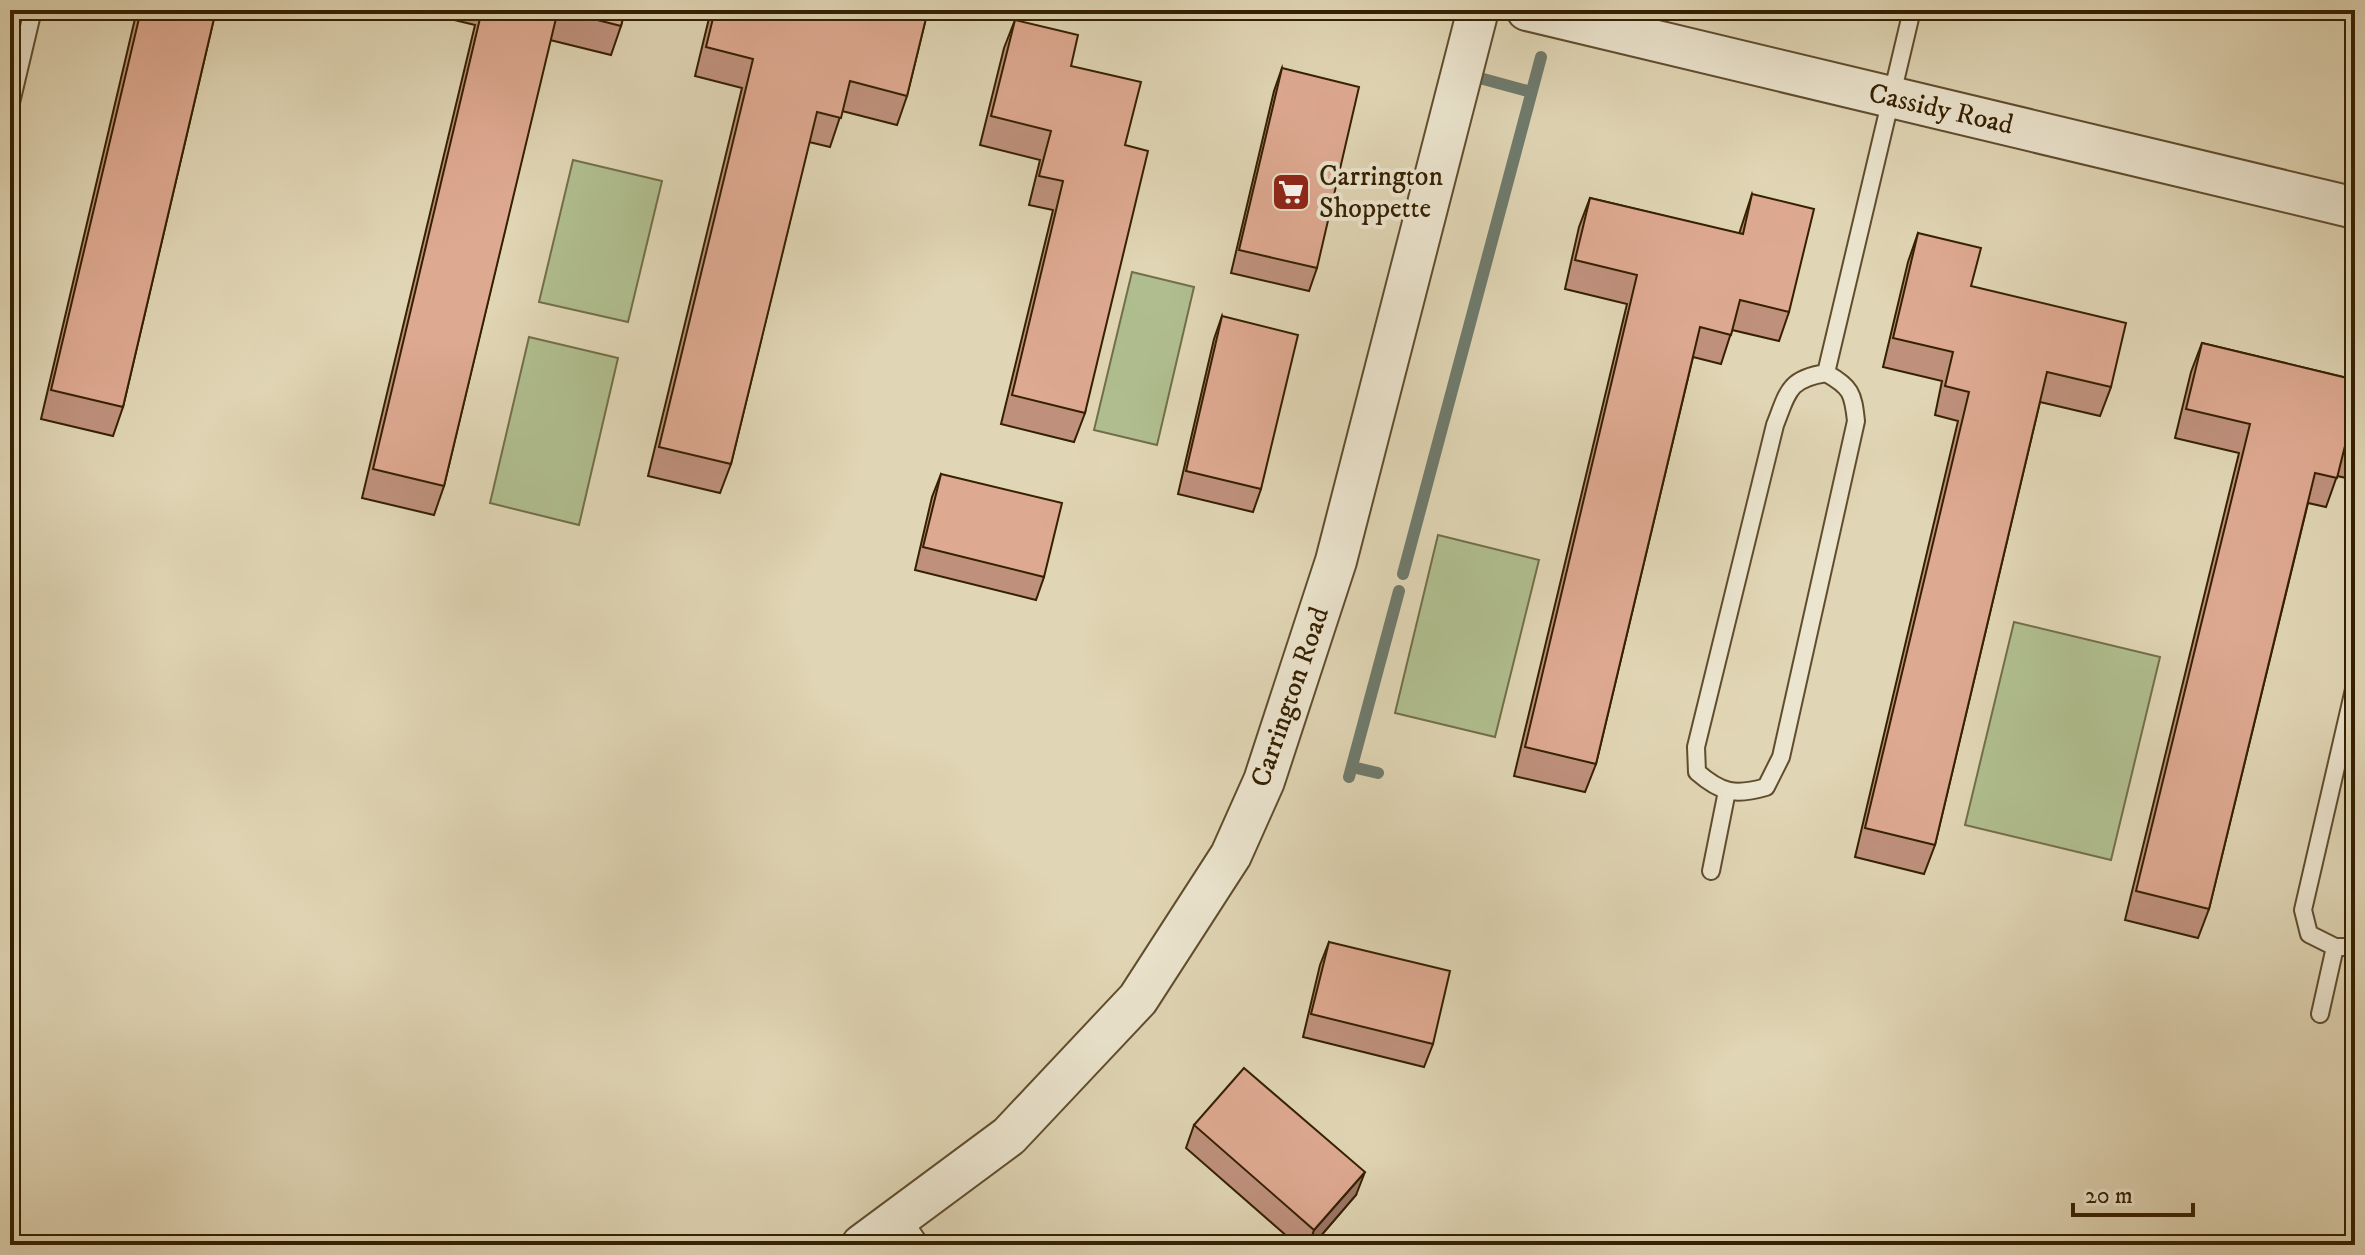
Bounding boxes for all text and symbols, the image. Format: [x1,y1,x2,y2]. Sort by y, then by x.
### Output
street label: Cassidy Road [1865,75,2017,143]
place label: Carrington Shoppette [1319,159,1443,226]
supermarket icon: Carrington Shoppette [1270,171,1312,213]
street label: Carrington Road [1243,602,1337,792]
scale bar [2073,1167,2193,1217]
text: 20 m [2085,1181,2133,1211]

